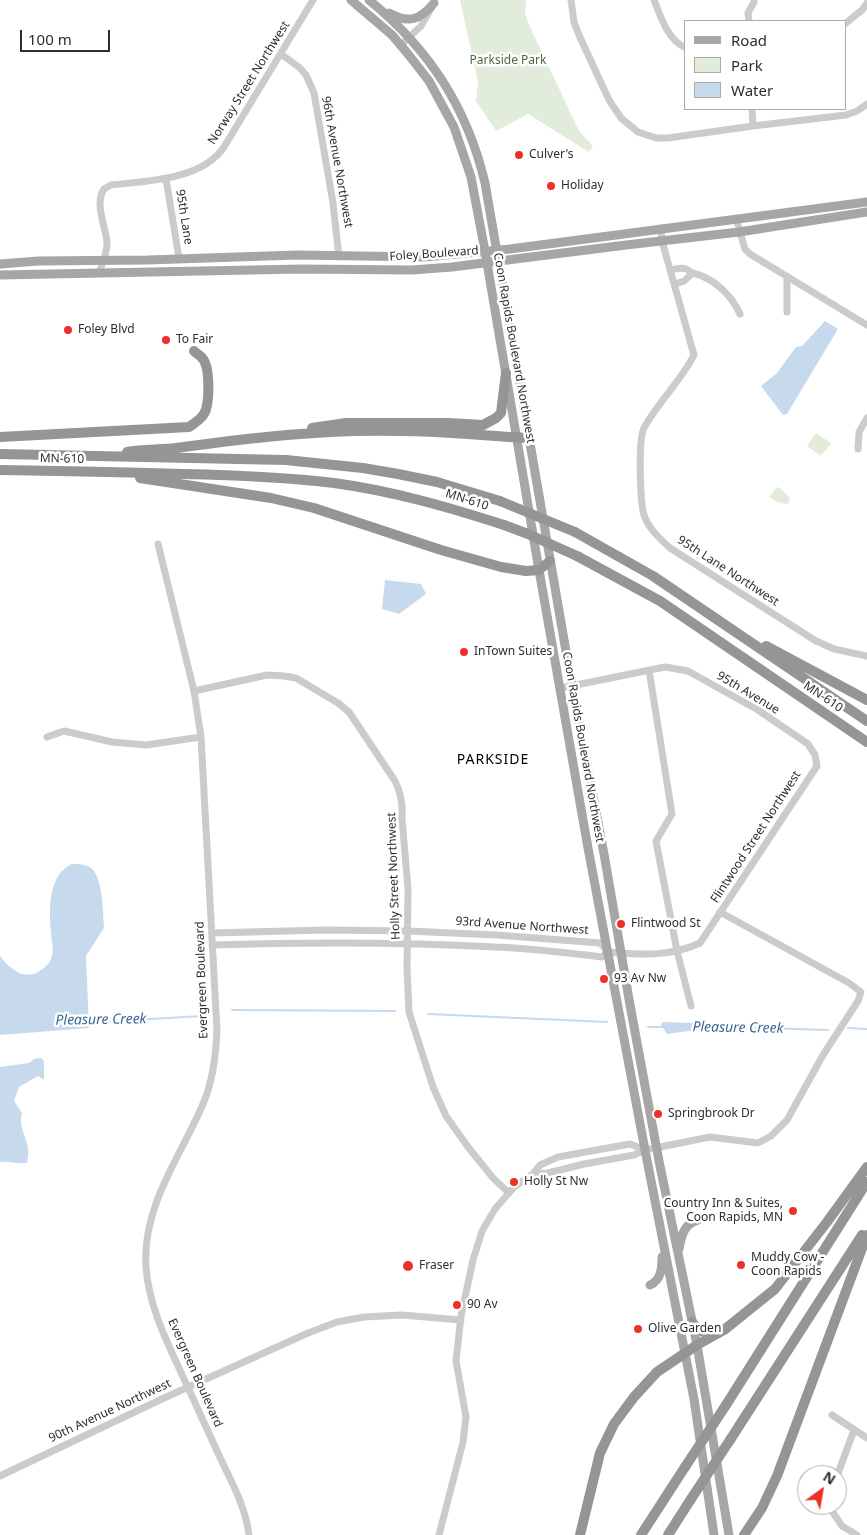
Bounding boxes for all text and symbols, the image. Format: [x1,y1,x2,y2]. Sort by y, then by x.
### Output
street label: Norway Street Northwest [205,19,293,147]
scale bar [22,20,112,52]
legend [684,20,847,110]
text: 100 m [28,29,72,49]
text: Road [731,30,767,50]
park label: Parkside Park [470,54,546,68]
text: Park [731,55,763,75]
text: Water [731,80,773,100]
street label: 96th Avenue Northwest [318,95,356,229]
place label: Culver's [529,148,573,162]
marker: Culver's [513,149,525,161]
place label: Holiday [561,179,604,193]
marker: Holiday [545,180,557,192]
street label: 95th Lane [173,188,195,246]
street label: Foley Boulevard [389,244,479,264]
street label: Coon Rapids Boulevard Northwest [490,252,538,444]
place label: Foley Blvd [78,323,135,337]
marker: Foley Blvd [62,324,74,336]
place label: To Fair [176,333,213,347]
marker: To Fair [160,334,172,346]
street label: MN-610 [40,451,84,467]
street label: MN-610 [444,486,490,514]
street label: 95th Lane Northwest [674,533,782,609]
place label: InTown Suites [474,645,552,659]
marker: InTown Suites [458,646,470,658]
street label: Coon Rapids Boulevard Northwest [559,651,607,843]
street label: 95th Avenue [714,669,782,717]
street label: MN-610 [801,679,845,715]
district label: PARKSIDE [456,752,530,768]
street label: Flintwood Street Northwest [708,768,804,906]
street label: Holly Street Northwest [385,812,403,940]
street label: 93rd Avenue Northwest [455,914,589,938]
place label: Flintwood St [631,917,701,931]
marker: Flintwood St [615,918,627,930]
street label: Evergreen Boulevard [193,921,211,1039]
place label: 93 Av Nw [614,972,666,986]
marker: 93 Av Nw [598,973,610,985]
water label: Pleasure Creek [55,1011,147,1029]
water label: Pleasure Creek [692,1019,784,1037]
place label: Springbrook Dr [668,1107,755,1121]
marker: Springbrook Dr [652,1108,664,1120]
place label: Holly St Nw [524,1175,588,1189]
marker: Holly St Nw [508,1176,520,1188]
place label: Country Inn & Suites, Coon Rapids, MN [664,1197,783,1225]
marker: Country Inn & Suites, Coon Rapids, MN [787,1205,799,1217]
place label: Muddy Cow - Coon Rapids [751,1251,824,1279]
marker: Fraser [401,1259,415,1273]
place label: Fraser [419,1259,454,1273]
marker: Muddy Cow - Coon Rapids [735,1259,747,1271]
place label: 90 Av [467,1298,498,1312]
marker: 90 Av [451,1299,463,1311]
street label: Evergreen Boulevard [165,1316,225,1430]
place label: Olive Garden [648,1322,721,1336]
marker: Olive Garden [632,1323,644,1335]
street label: 90th Avenue Northwest [47,1376,173,1446]
north arrow [797,1465,847,1515]
text: N [820,1467,840,1489]

